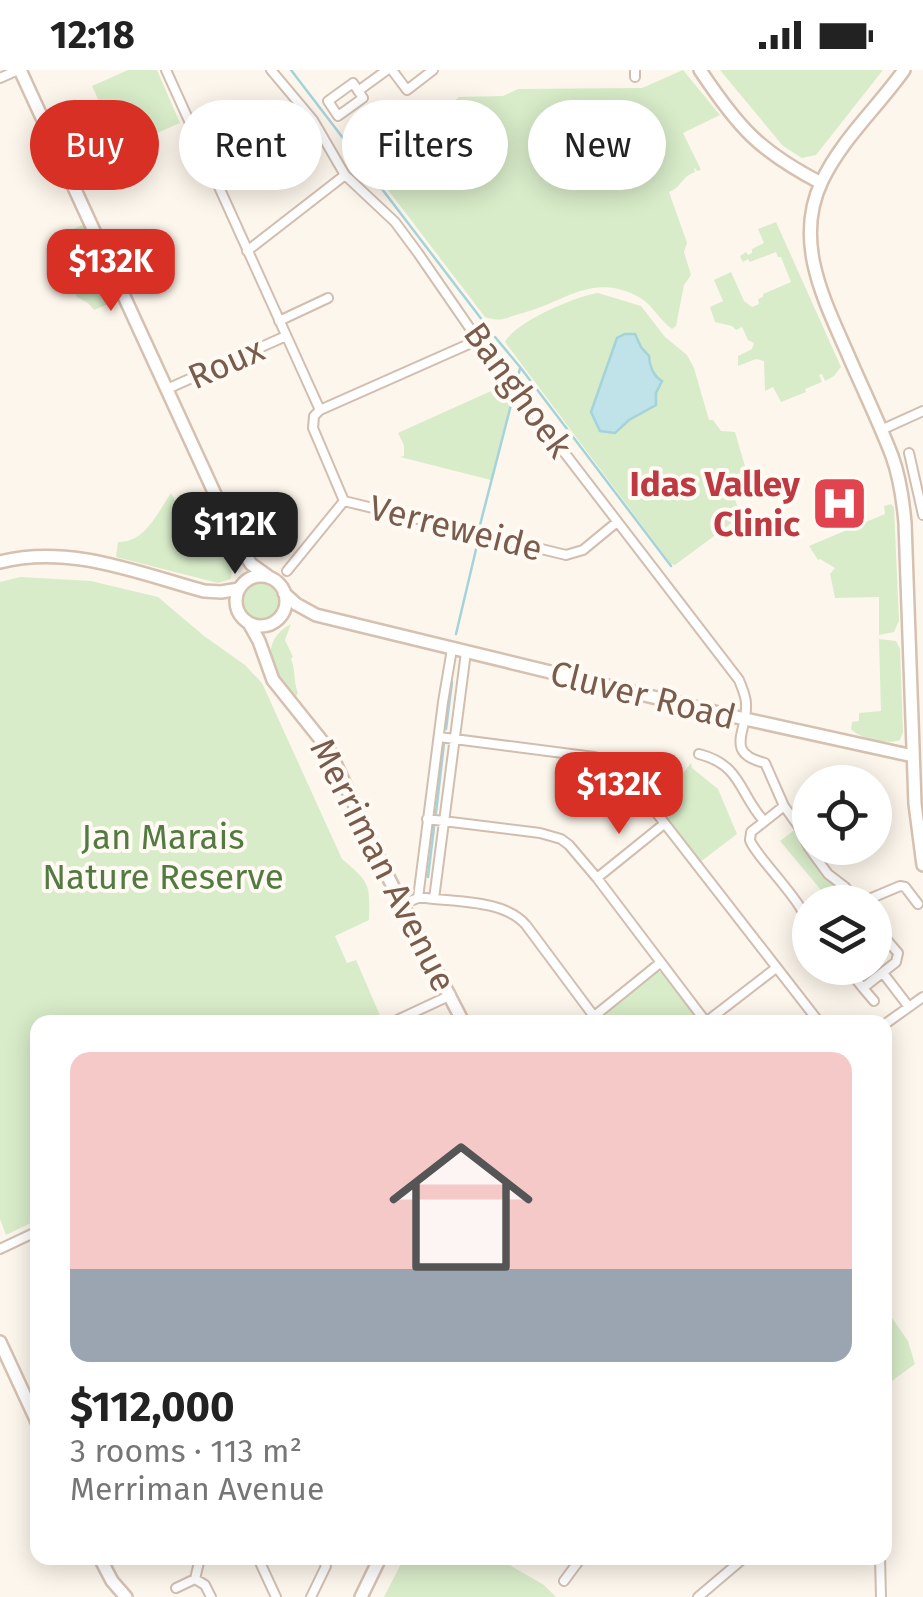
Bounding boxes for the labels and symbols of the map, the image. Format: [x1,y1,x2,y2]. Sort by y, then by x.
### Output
pin: $132K [41,229,181,314]
street label: Banghoek [455,314,581,466]
street label: Roux [182,328,270,398]
place label: Idas Valley Clinic [630,463,801,545]
hospital icon: Idas Valley Clinic [809,474,869,534]
street label: Verreweide [365,486,547,570]
pin: $112K [165,492,305,577]
street label: Cluver Road [546,652,740,738]
street label: Merriman Avenue [301,732,465,998]
pin: $132K [549,752,689,837]
park label: Jan Marais Nature Reserve [42,816,284,898]

